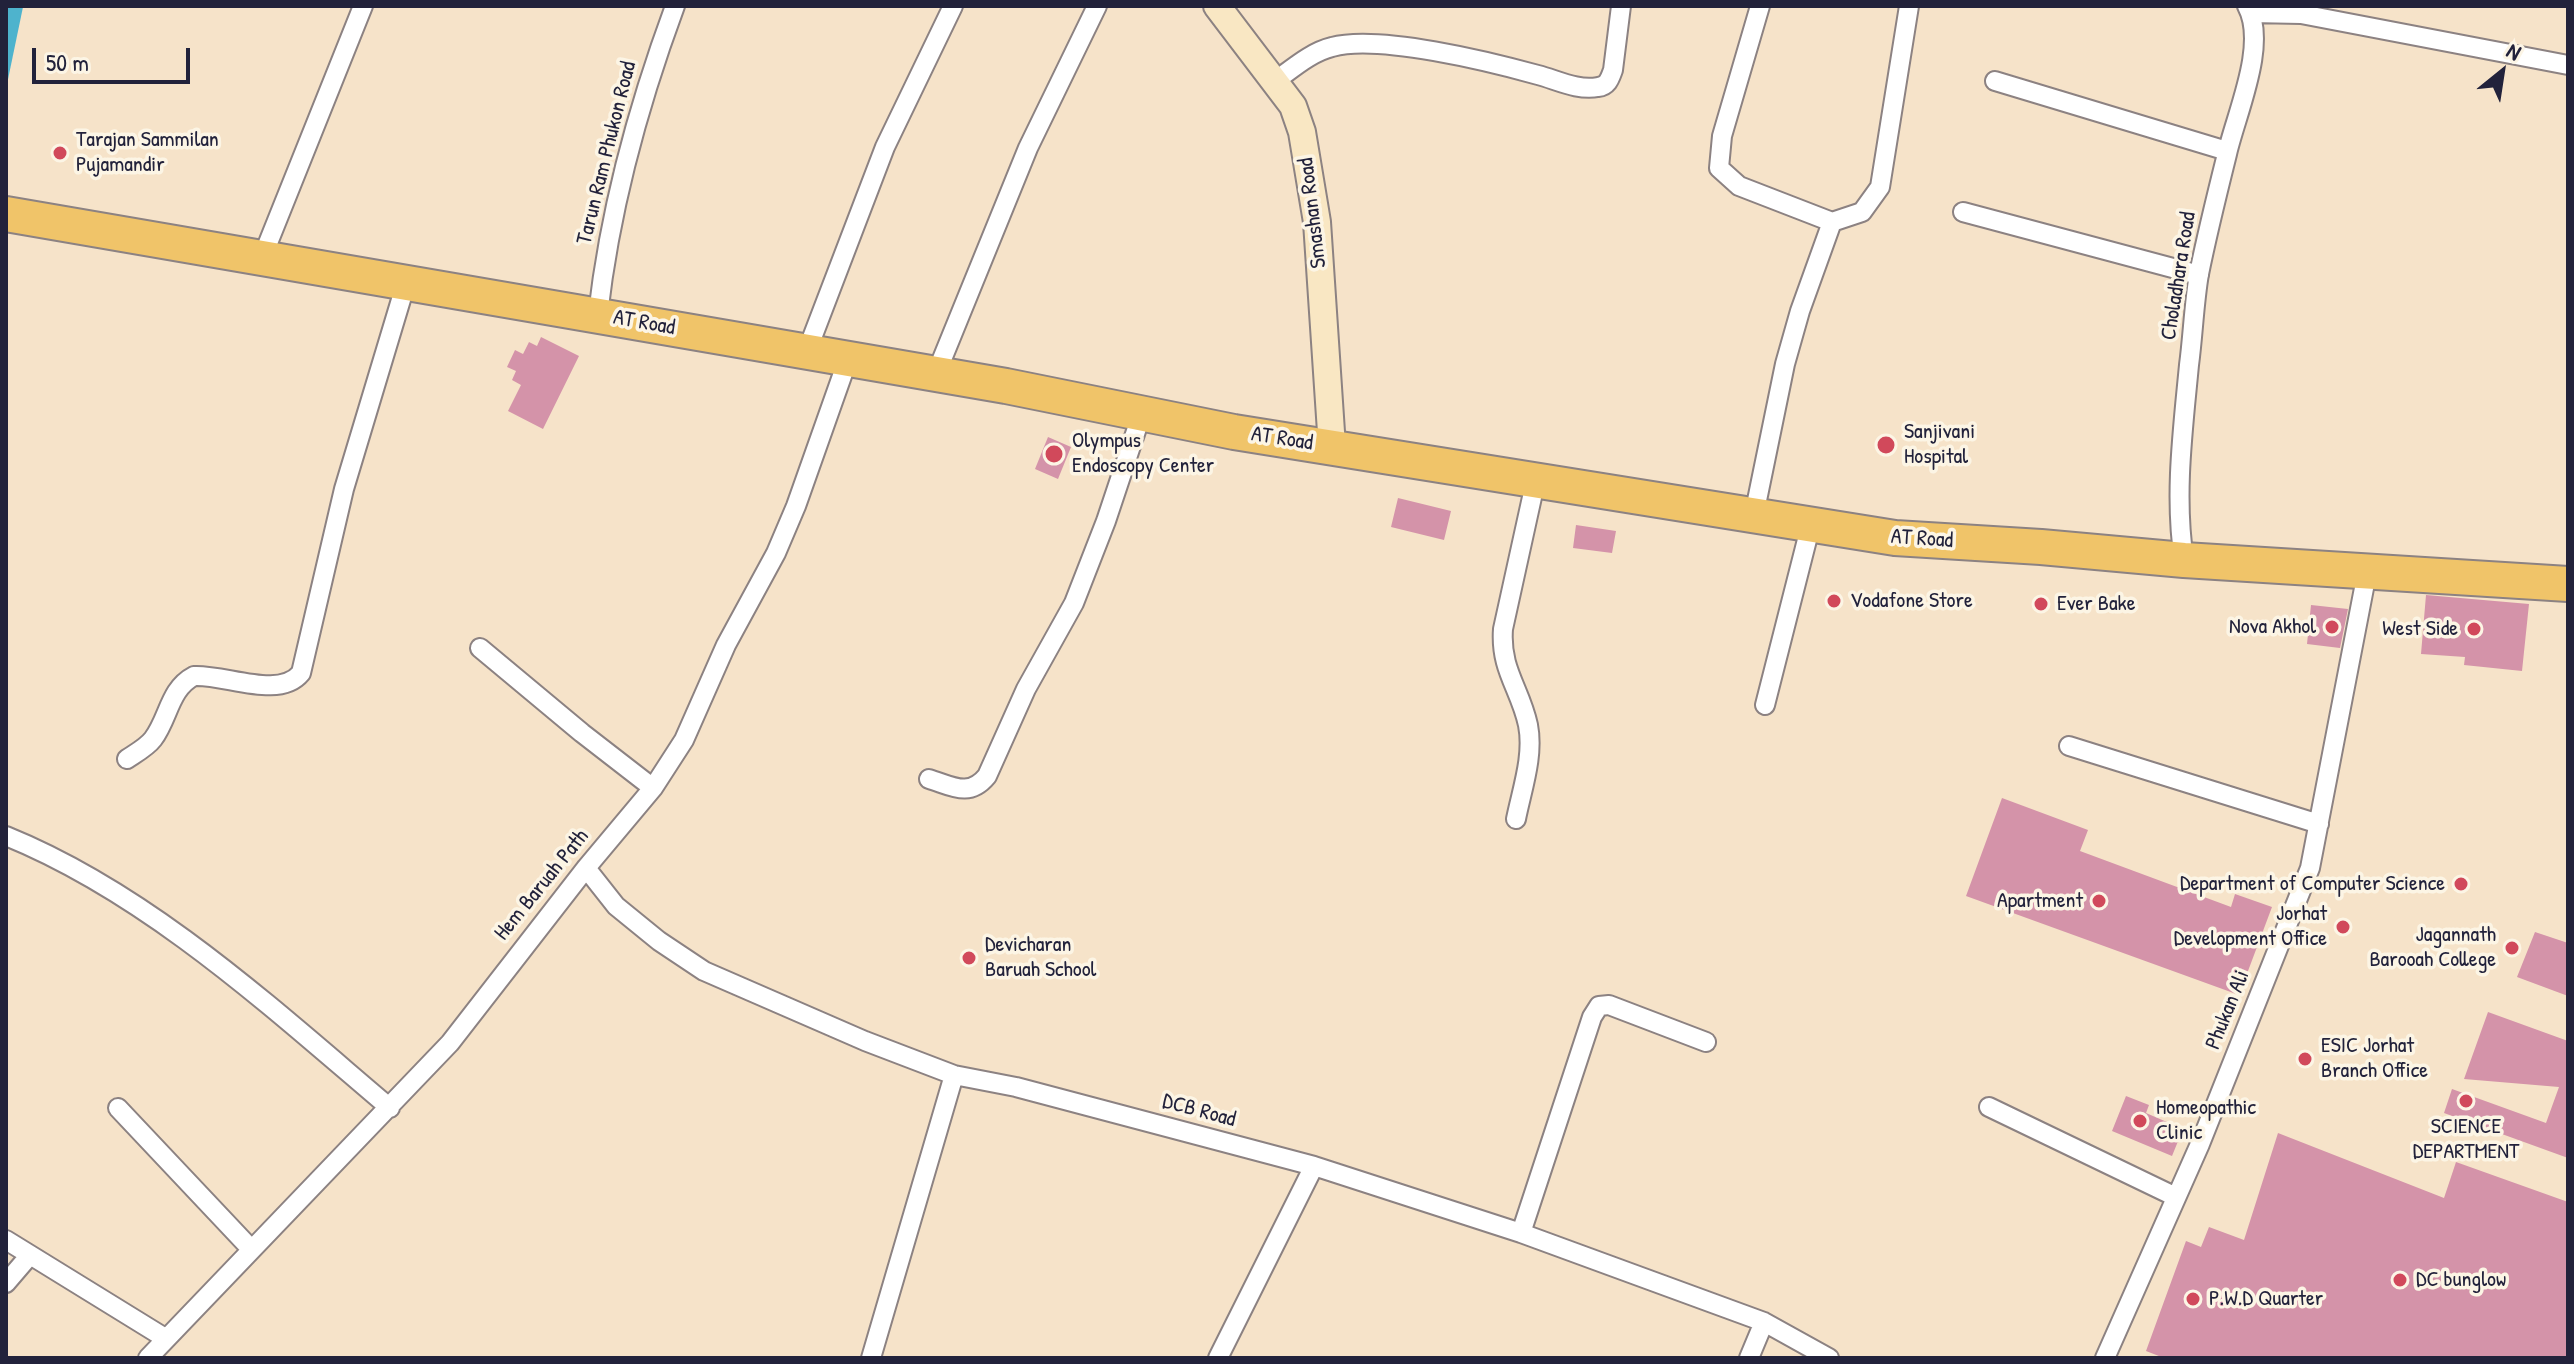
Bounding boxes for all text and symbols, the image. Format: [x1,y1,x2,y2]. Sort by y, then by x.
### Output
scale bar [36,32,194,82]
north arrow [2462,32,2542,112]
text: N [2501,35,2527,67]
text: 50 m [46,46,89,78]
street label: Tarun Ram Phukon Road [572,59,642,247]
place label: Tarajan Sammilan Pujamandir [76,127,219,178]
marker: Tarajan Sammilan Pujamandir [51,144,69,162]
street label: Smashan Road [1293,156,1333,270]
street label: Choladhara Road [2156,210,2202,342]
street label: AT Road [611,305,677,341]
place label: Sanjivani Hospital [1904,419,1975,470]
street label: AT Road [1249,421,1315,457]
place label: Olympus Endoscopy Center [1072,428,1214,480]
marker: Sanjivani Hospital [1875,434,1897,456]
marker: Olympus Endoscopy Center [1043,443,1065,465]
street label: AT Road [1890,524,1954,554]
place label: Vodafone Store [1850,588,1973,614]
place label: Ever Bake [2057,591,2135,617]
marker: Vodafone Store [1825,592,1843,610]
marker: Ever Bake [2032,595,2050,613]
place label: Nova Akhol [2229,614,2316,640]
place label: West Side [2382,616,2458,642]
marker: Nova Akhol [2323,618,2341,636]
marker: West Side [2465,620,2483,638]
street label: Hem Baruah Path [489,824,595,946]
place label: Department of Computer Science [2180,871,2445,897]
marker: Department of Computer Science [2452,875,2470,893]
place label: Apartment [1997,888,2083,914]
marker: Apartment [2090,892,2108,910]
place label: Jorhat Development Office [2174,901,2327,952]
marker: Jorhat Development Office [2334,918,2352,936]
place label: Jagannath Barooah College [2369,922,2496,974]
place label: Devicharan Baruah School [985,932,1096,984]
marker: Jagannath Barooah College [2503,939,2521,957]
marker: Devicharan Baruah School [960,949,978,967]
street label: Phukan Ali [2200,967,2256,1053]
place label: ESIC Jorhat Branch Office [2321,1033,2428,1084]
marker: ESIC Jorhat Branch Office [2296,1050,2314,1068]
street label: DCB Road [1159,1089,1239,1133]
marker: SCIENCE DEPARTMENT [2457,1092,2475,1110]
place label: Homeopathic Clinic [2156,1095,2256,1146]
marker: Homeopathic Clinic [2131,1112,2149,1130]
place label: SCIENCE DEPARTMENT [2413,1114,2519,1166]
place label: DC bunglow [2416,1267,2506,1293]
marker: DC bunglow [2391,1271,2409,1289]
place label: P.W.D Quarter [2209,1286,2323,1312]
marker: P.W.D Quarter [2184,1290,2202,1308]

